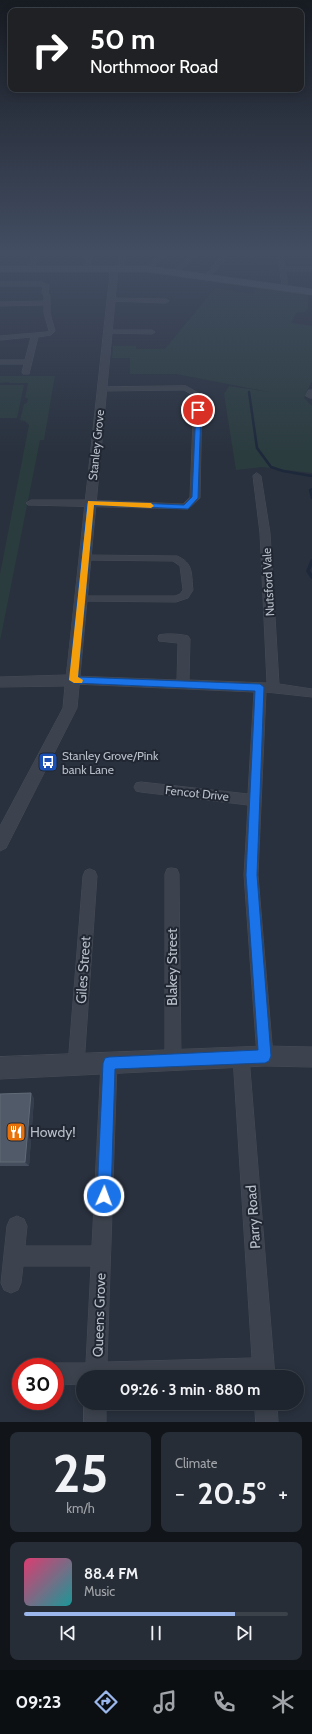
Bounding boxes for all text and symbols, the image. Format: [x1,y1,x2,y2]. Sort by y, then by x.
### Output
text: 50 m [90,22,155,56]
icon: right [24,24,76,76]
text: Northmoor Road [90,56,218,78]
pin [181,393,215,427]
icon: arrive [187,399,209,421]
street label: Stanley Grove [85,409,107,481]
street label: Nutsford Vale [259,547,277,617]
place label: Stanley Grove/Pink bank Lane [62,748,159,777]
bus stop icon: Stanley Grove/Pink bank Lane [37,751,59,773]
street label: Fencot Drive [164,782,230,804]
street label: Blakey Street [163,928,181,1006]
street label: Giles Street [72,935,94,1004]
restaurant icon: Howdy! [5,1121,27,1143]
place label: Howdy! [30,1123,76,1141]
position arrow [83,1175,125,1217]
street label: Parry Road [242,1184,264,1250]
street label: Queens Grove [89,1273,109,1357]
speed limit sign: 30 [12,1358,64,1410]
text: 09:26 · 3 min · 880 m [120,1381,260,1399]
text: 25 [53,1442,108,1505]
text: Climate [175,1455,217,1471]
text: 20.5° [197,1475,266,1512]
text: − [175,1480,185,1507]
text: + [278,1480,288,1507]
text: km/h [66,1500,95,1516]
text: 88.4 FM [84,1565,138,1583]
text: Music [84,1583,115,1599]
icon: previous [57,1622,79,1644]
icon: pause [145,1622,167,1644]
icon: next [233,1622,255,1644]
icon: directions [92,1688,120,1716]
icon: music [151,1688,179,1716]
icon: phone [210,1688,238,1716]
icon: climate [269,1688,297,1716]
text: 09:23 [15,1691,61,1713]

